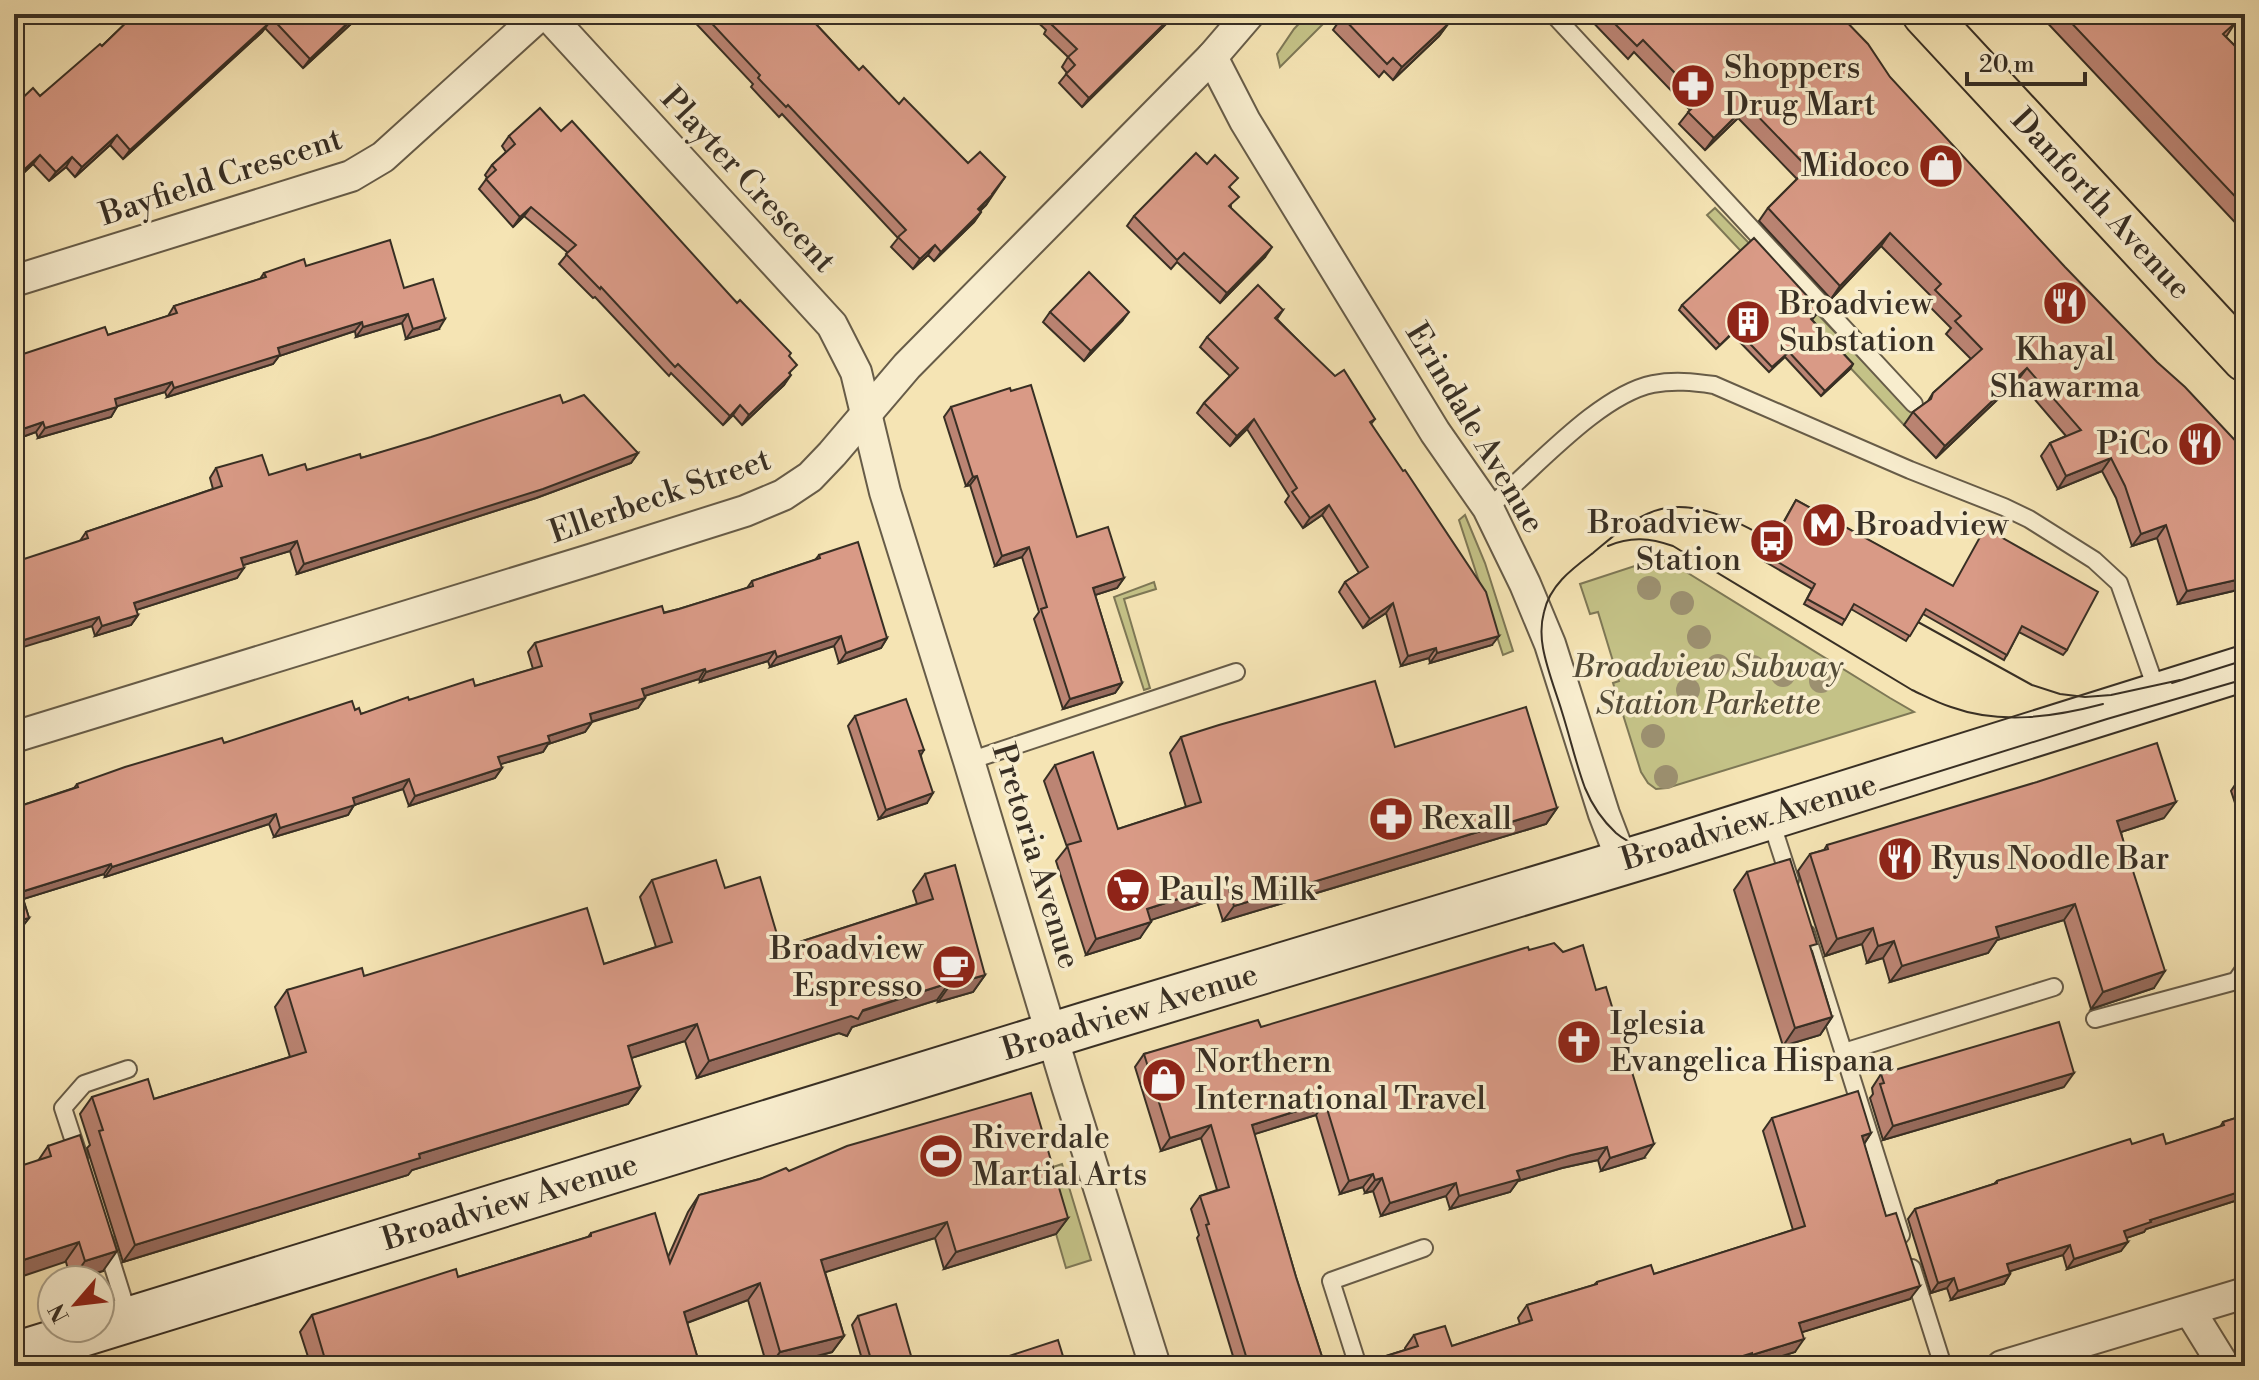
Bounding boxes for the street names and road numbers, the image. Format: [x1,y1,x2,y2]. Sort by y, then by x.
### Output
street label: Playter Crescent [652,79,844,281]
street label: Danforth Avenue [2002,100,2200,308]
street label: Bayfield Crescent [94,119,347,235]
street label: Erindale Avenue [1396,316,1554,540]
street label: Ellerbeck Street [544,439,776,553]
street label: Pretoria Avenue [983,738,1089,974]
street label: Broadview Avenue [1615,764,1882,880]
street label: Broadview Avenue [996,954,1263,1070]
street label: Broadview Avenue [376,1144,643,1260]

